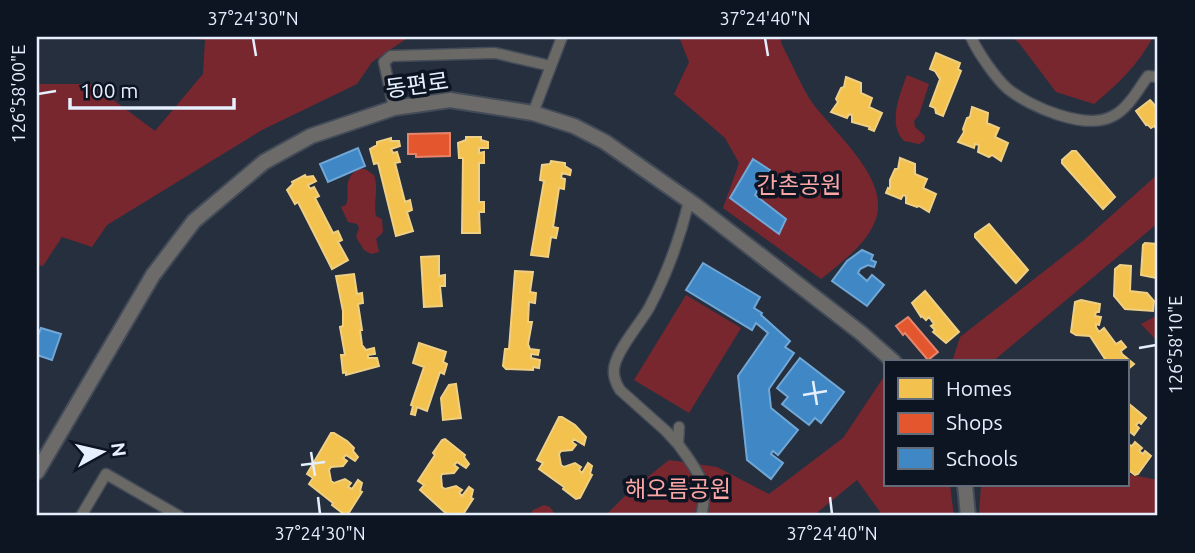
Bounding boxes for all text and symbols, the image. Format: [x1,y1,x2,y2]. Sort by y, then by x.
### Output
text: 37°24'30"N [207,8,299,28]
text: 37°24'40"N [719,8,811,28]
text: 126°58'00"E [8,45,28,143]
scale bar [70,66,234,110]
street label: 동편로 [384,68,450,101]
text: 100 m [80,78,138,102]
park label: 간촌공원 [757,172,841,197]
text: 126°58'10"E [1165,296,1185,394]
legend [884,360,1128,486]
text: Homes [946,376,1012,400]
text: Shops [946,410,1003,434]
north arrow [66,416,136,486]
text: N [107,441,131,458]
text: Schools [946,446,1018,470]
park label: 해오름공원 [625,476,731,501]
text: 37°24'30"N [274,523,366,543]
text: 37°24'40"N [786,523,878,543]

